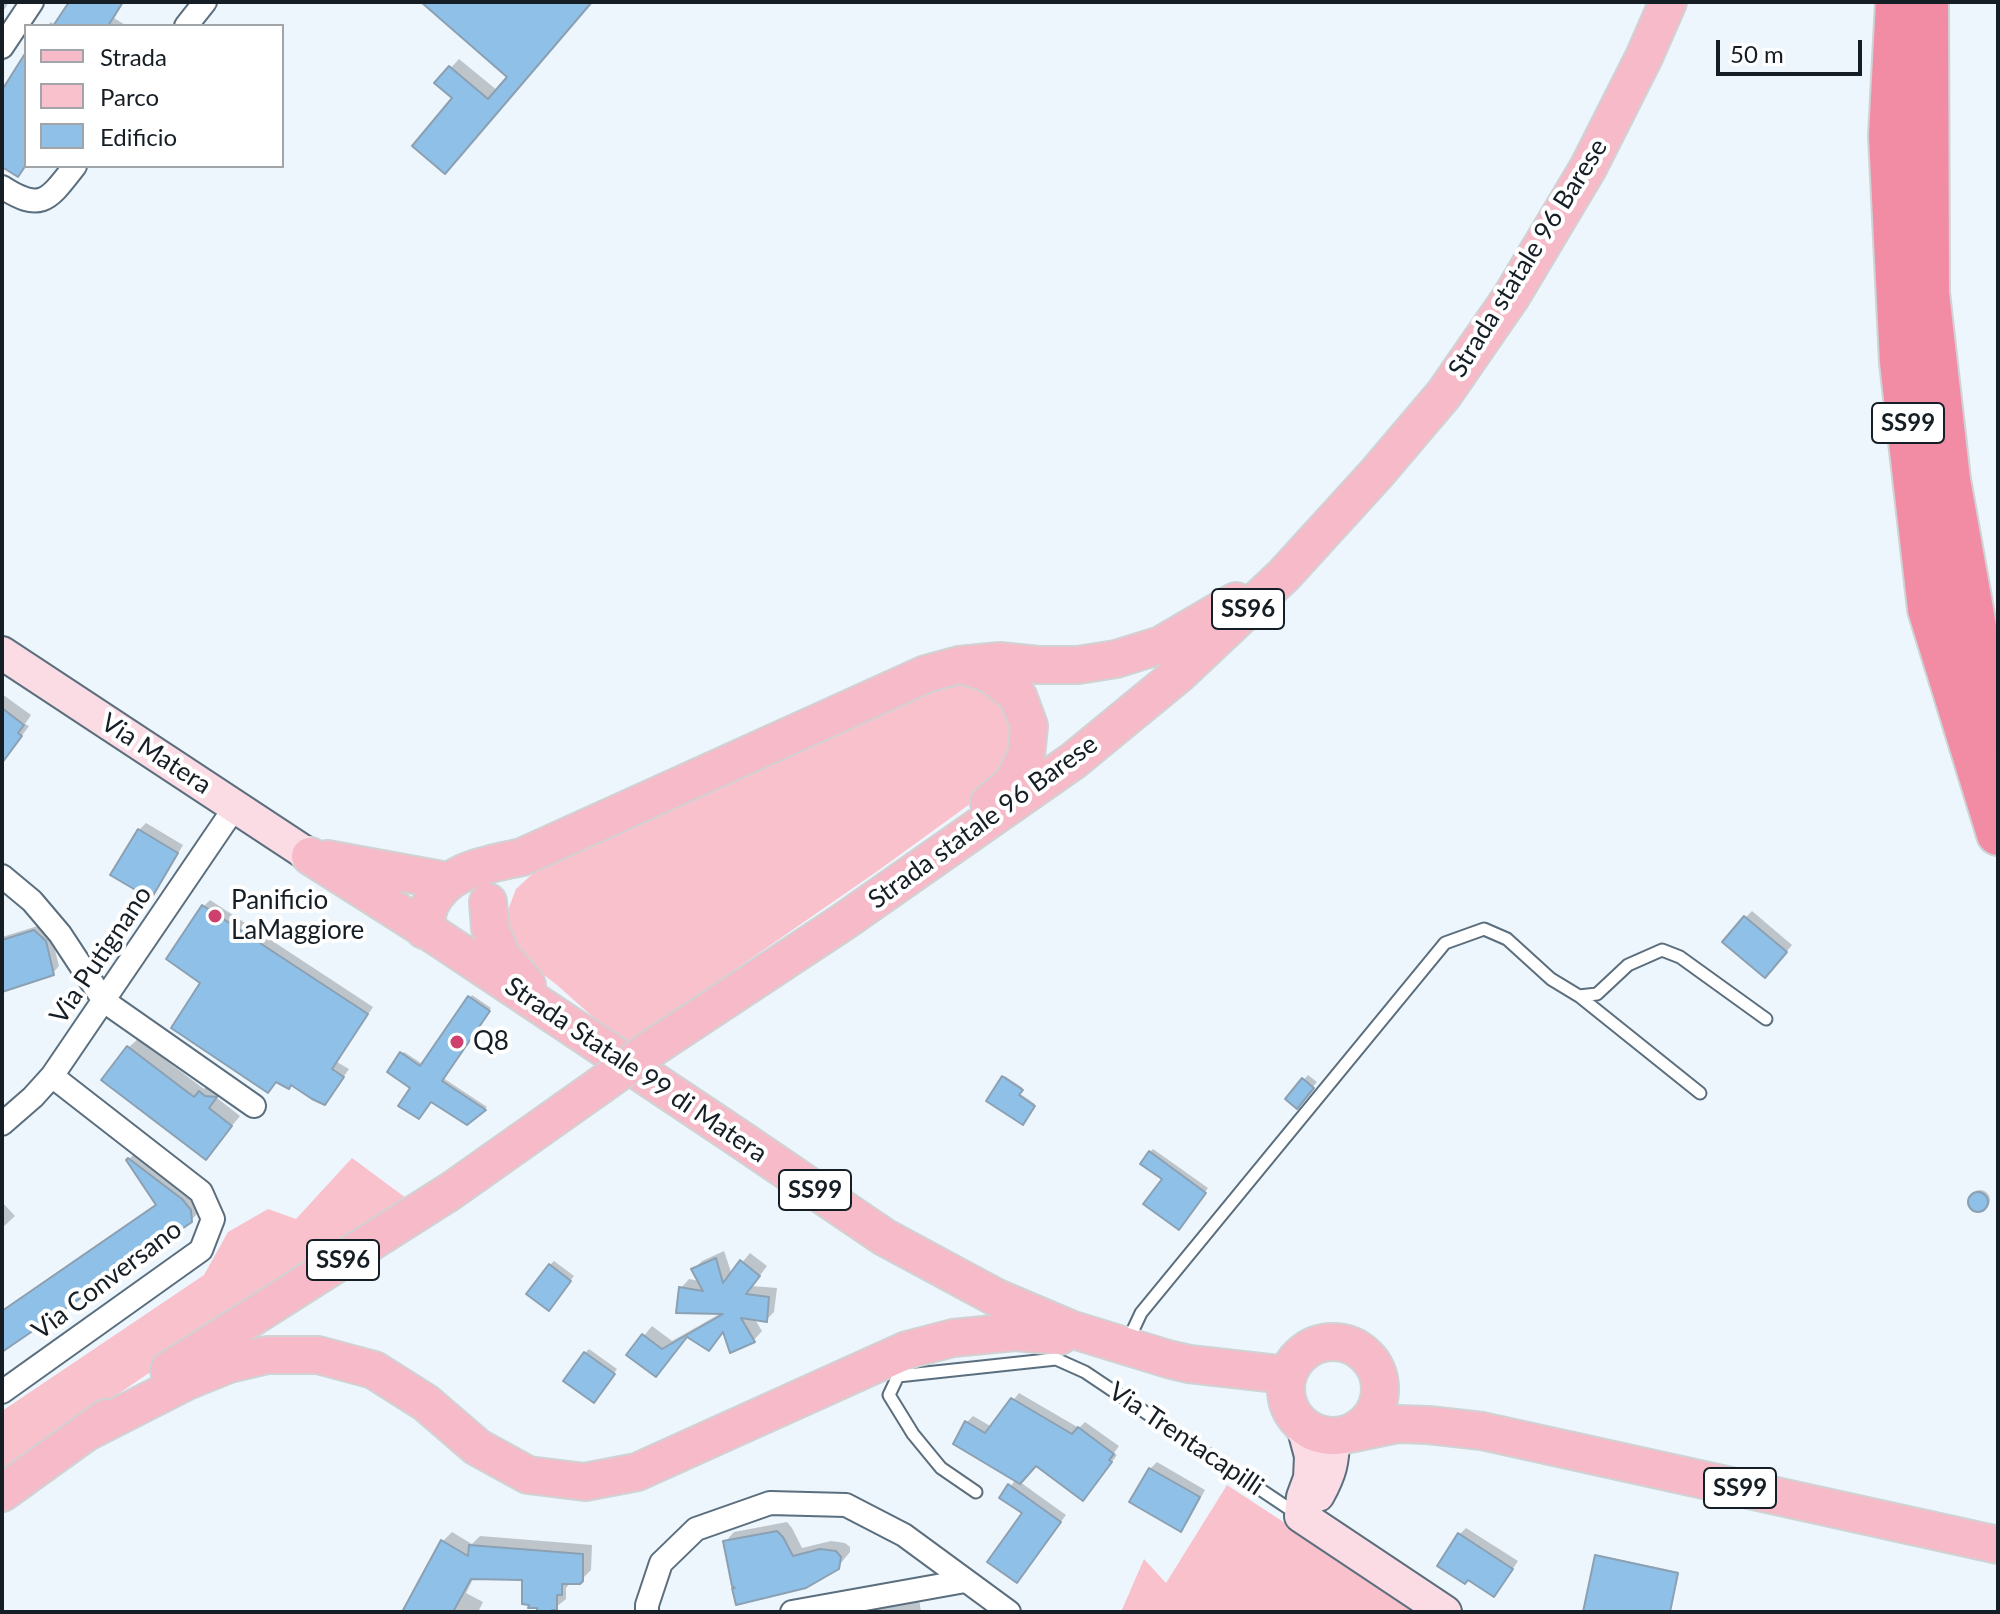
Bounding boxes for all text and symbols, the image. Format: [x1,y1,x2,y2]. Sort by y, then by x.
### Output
legend [24,24,284,168]
scale bar [1720,24,1866,74]
text: 50 m [1730,39,1784,68]
text: Strada [100,42,167,71]
text: Parco [100,82,159,111]
text: Edificio [100,122,177,151]
street label: Strada statale 96 Barese [1442,133,1614,383]
road number: SS99 [1872,403,1944,443]
road number: SS96 [1212,589,1284,629]
street label: Via Matera [95,707,217,801]
street label: Strada statale 96 Barese [862,728,1104,916]
street label: Via Putignano [43,880,159,1030]
place label: Panificio LaMaggiore [231,885,364,946]
marker: Panificio LaMaggiore [206,907,224,925]
street label: Strada Statale 99 di Matera [499,971,773,1169]
place label: Q8 [473,1026,509,1058]
marker: Q8 [448,1033,466,1051]
road number: SS99 [779,1170,851,1210]
street label: Via Conversano [26,1214,188,1346]
road number: SS96 [307,1240,379,1280]
street label: Via Trentacapilli [1103,1376,1269,1502]
road number: SS99 [1704,1468,1776,1508]

